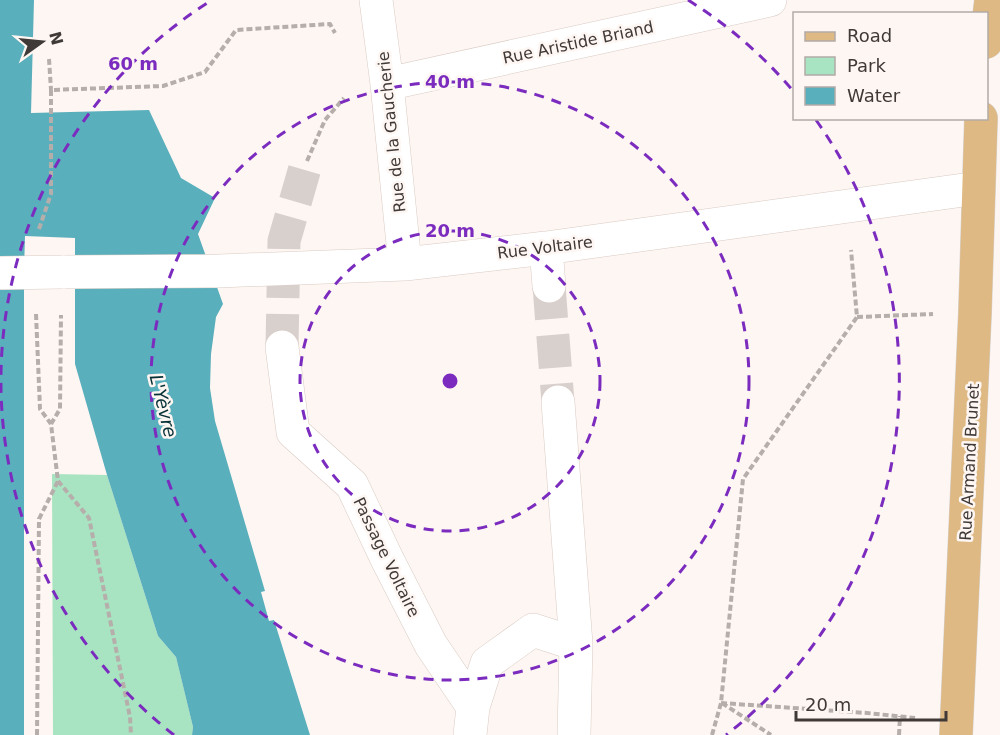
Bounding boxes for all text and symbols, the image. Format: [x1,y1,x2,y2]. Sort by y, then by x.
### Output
north arrow [12,12,72,72]
legend [793,12,988,120]
street label: Rue Aristide Briand [501,17,655,68]
text: Road [847,25,892,46]
text: N [45,29,67,47]
street label: Rue de la Gaucherie [374,50,409,213]
text: 60 m [108,53,158,74]
text: Park [847,55,886,76]
text: 40 m [425,71,475,92]
text: Water [847,85,901,106]
text: 20 m [425,220,475,241]
street label: Rue Voltaire [496,232,594,263]
centre of rings [440,371,460,391]
water label: L'Yèvre [146,372,181,440]
street label: Rue Armand Brunet [956,383,983,541]
street label: Passage Voltaire [349,494,424,620]
scale bar [796,684,946,722]
text: 20 m [805,694,851,715]

